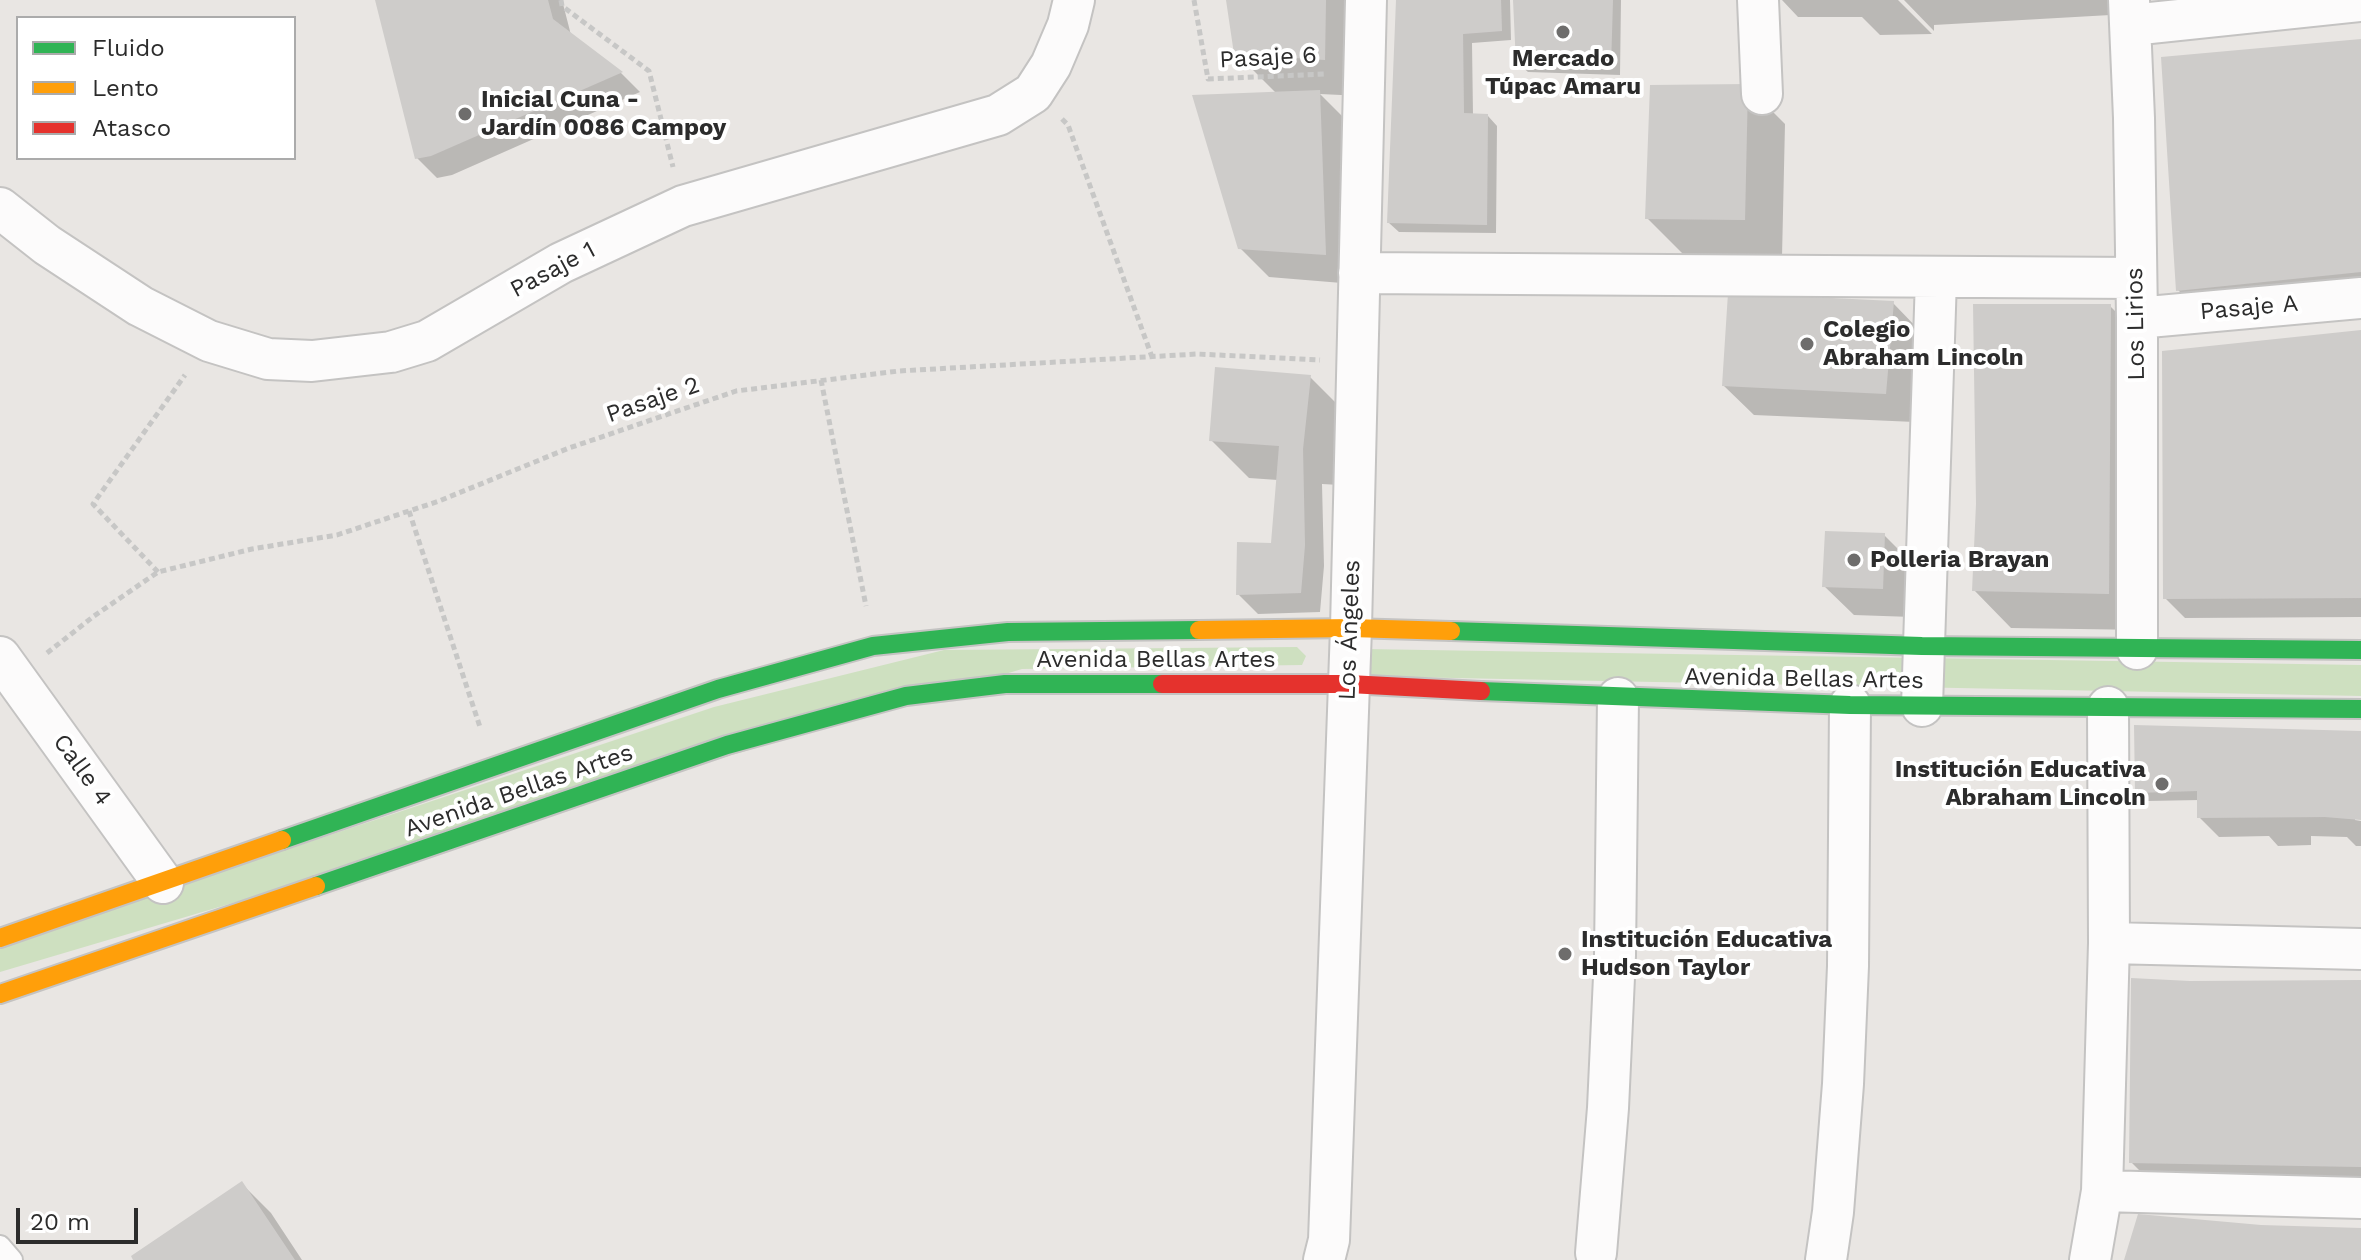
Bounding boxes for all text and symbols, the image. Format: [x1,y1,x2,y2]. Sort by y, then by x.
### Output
legend [16,16,296,160]
marker: Mercado Túpac Amaru [1554,23,1572,41]
text: Fluido [92,34,165,62]
street label: Pasaje 6 [1219,41,1317,75]
place label: Mercado Túpac Amaru [1485,45,1641,101]
text: Lento [92,74,159,102]
place label: Inicial Cuna - Jardín 0086 Campoy [481,86,726,142]
marker: Inicial Cuna - Jardín 0086 Campoy [456,105,474,123]
text: Atasco [92,114,171,142]
street label: Pasaje 1 [506,236,600,304]
street label: Los Lirios [2121,267,2151,381]
street label: Pasaje A [2199,289,2299,327]
place label: Colegio Abraham Lincoln [1823,316,2024,372]
marker: Colegio Abraham Lincoln [1798,335,1816,353]
street label: Pasaje 2 [603,371,703,429]
place label: Polleria Brayan [1870,546,2049,574]
marker: Polleria Brayan [1845,551,1863,569]
street label: Los Ángeles [1333,559,1367,701]
street label: Avenida Bellas Artes [1036,646,1276,674]
street label: Avenida Bellas Artes [1684,663,1924,695]
street label: Calle 4 [46,729,118,811]
street label: Avenida Bellas Artes [401,738,637,844]
place label: Institución Educativa Abraham Lincoln [1895,756,2146,812]
marker: Institución Educativa Abraham Lincoln [2153,775,2171,793]
place label: Institución Educativa Hudson Taylor [1581,926,1832,982]
marker: Institución Educativa Hudson Taylor [1556,945,1574,963]
scale bar [20,1192,142,1242]
text: 20 m [30,1208,90,1236]

